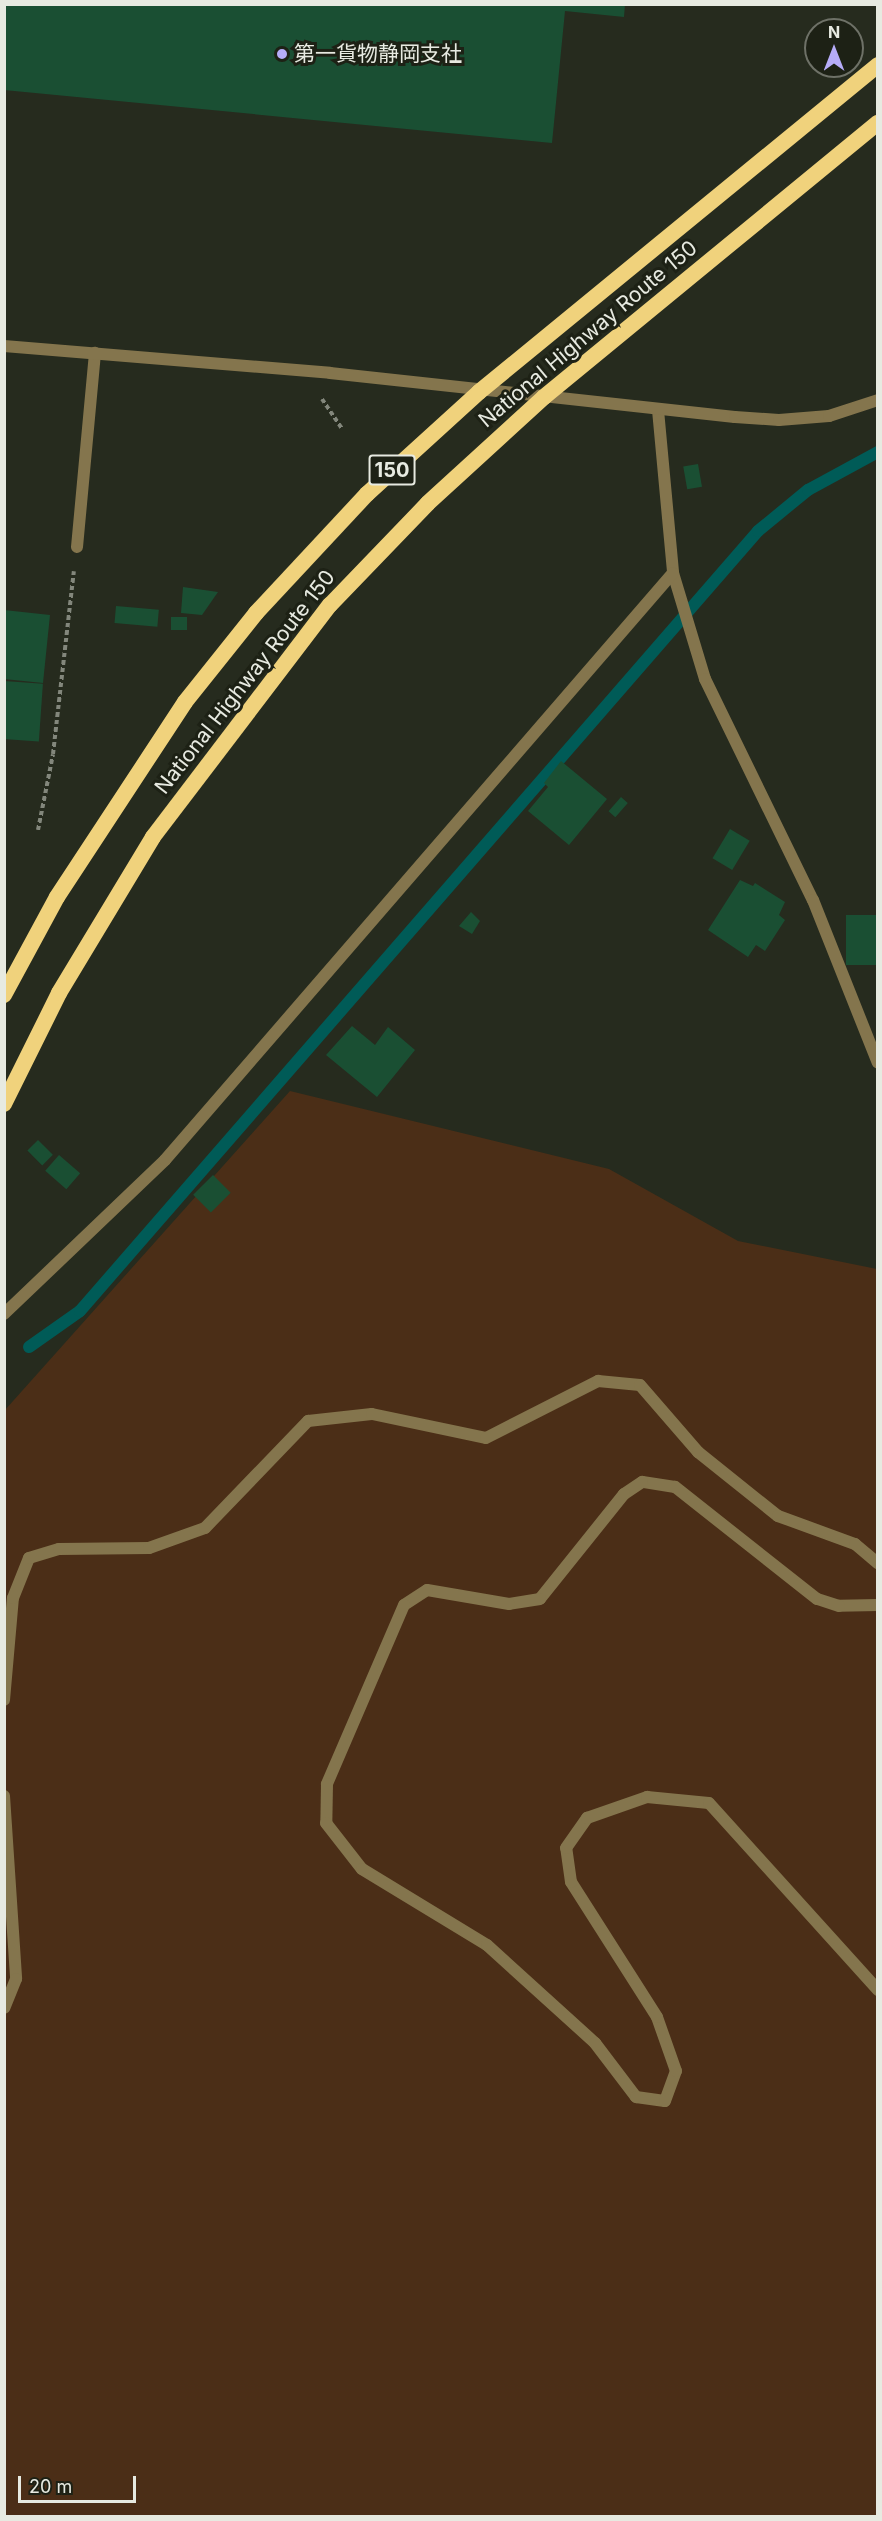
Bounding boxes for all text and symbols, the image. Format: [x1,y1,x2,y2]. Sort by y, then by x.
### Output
north arrow [804,18,864,78]
text: N [828,22,840,42]
place label: 第一貨物静岡支社 [294,41,462,67]
marker: 第一貨物静岡支社 [275,47,289,61]
street label: National Highway Route 150 [474,235,702,433]
road number: 150 [368,453,416,487]
street label: National Highway Route 150 [150,565,340,799]
scale bar [21,2464,140,2502]
text: 20 m [29,2476,72,2497]

